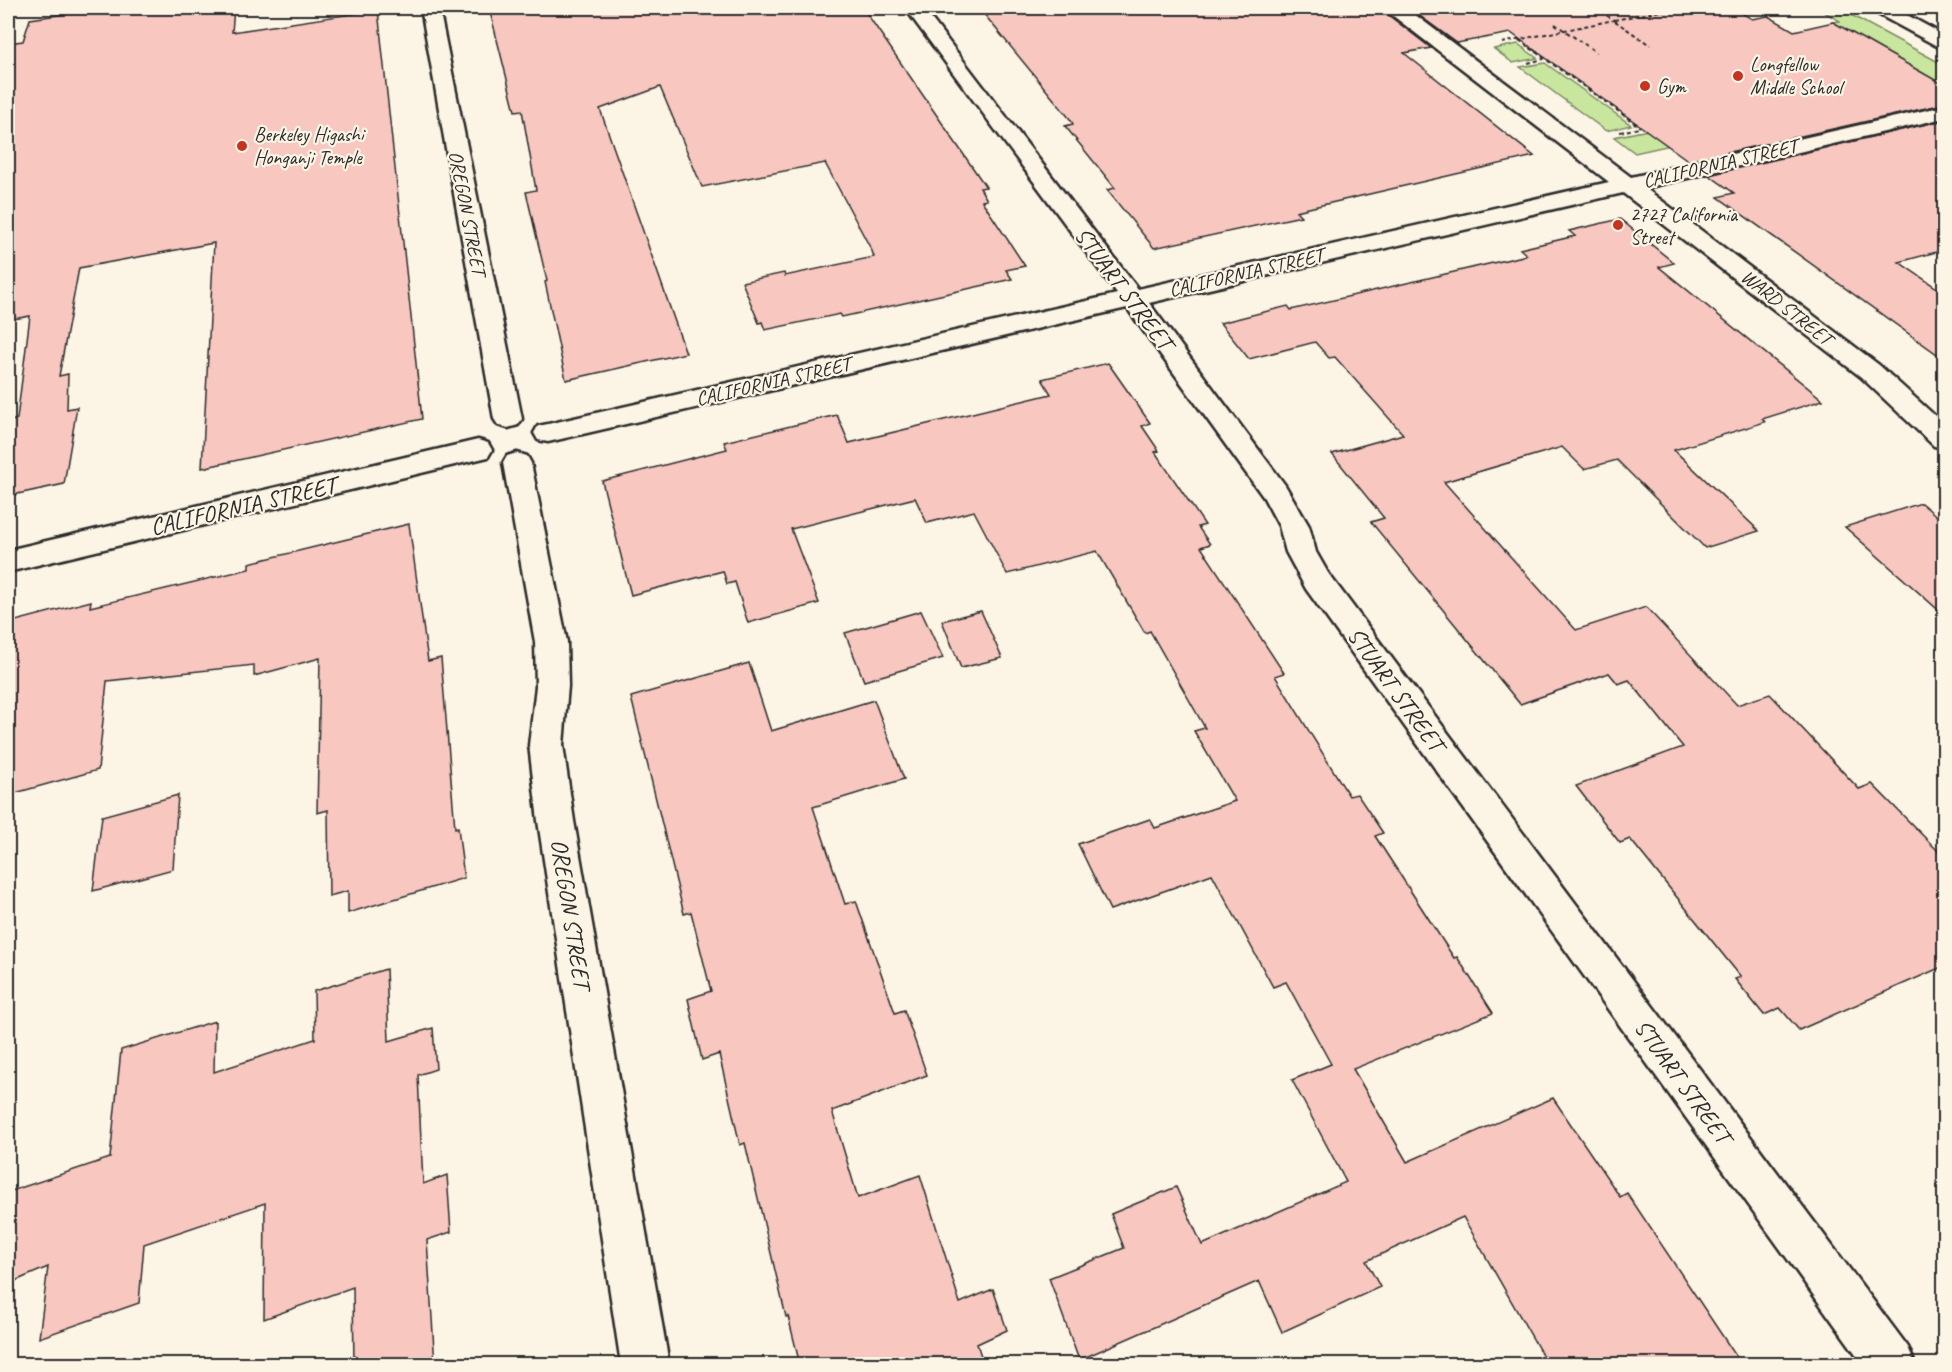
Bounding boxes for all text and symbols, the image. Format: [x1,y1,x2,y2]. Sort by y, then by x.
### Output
place label: Longfellow Middle School [1750,52,1845,100]
marker: Longfellow Middle School [1731,69,1745,83]
place label: Gym [1657,74,1688,99]
marker: Gym [1638,79,1652,93]
place label: Berkeley Higashi Honganji Temple [254,122,366,170]
street label: CALIFORNIA STREET [1640,132,1805,193]
marker: Berkeley Higashi Honganji Temple [235,139,249,153]
street label: OREGON STREET [443,149,493,281]
place label: 2727 California Street [1630,202,1739,250]
marker: 2727 California Street [1611,218,1625,232]
street label: STUART STREET [1068,221,1183,360]
street label: CALIFORNIA STREET [1166,241,1331,302]
street label: WARD STREET [1736,264,1840,353]
street label: CALIFORNIA STREET [693,350,858,411]
street label: CALIFORNIA STREET [147,469,345,542]
street label: STUART STREET [1341,621,1454,762]
street label: OREGON STREET [544,837,598,996]
street label: STUART STREET [1628,1013,1741,1154]

